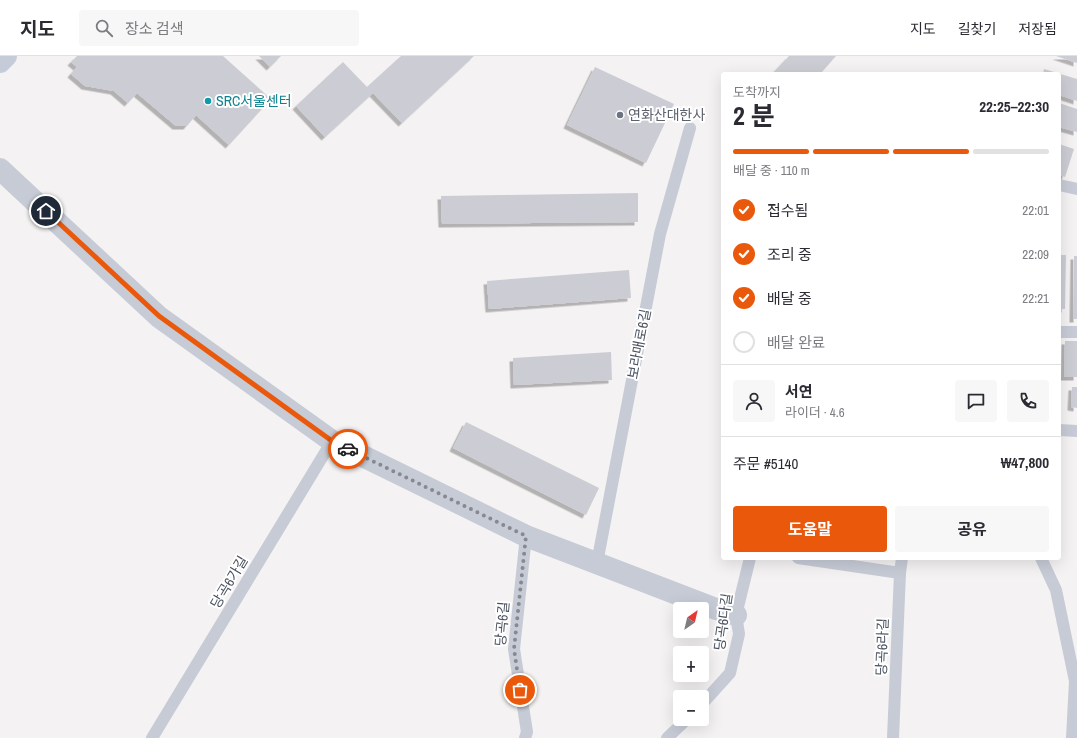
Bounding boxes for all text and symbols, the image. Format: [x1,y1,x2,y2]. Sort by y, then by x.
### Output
search box [79,10,359,46]
text: 지도 [20,16,55,42]
icon: search [93,17,115,39]
text: 장소 검색 [125,18,184,39]
text: 지도 [910,20,936,38]
text: 길찾기 [958,20,996,38]
text: 저장됨 [1018,20,1057,38]
text: 도착까지 [733,84,781,101]
place label: SRC서울센터 [216,92,292,110]
marker: SRC서울센터 [203,96,213,106]
text: 22:25–22:30 [979,96,1049,117]
text: 2 분 [733,98,775,133]
place label: 연화산대한사 [628,106,705,124]
marker: 연화산대한사 [615,110,625,120]
text: 배달 중 · 110 m [733,162,810,179]
pin [29,194,63,228]
icon: check [733,199,755,221]
icon: home [35,200,57,222]
text: 접수됨 [767,200,808,221]
text: 22:01 [1022,202,1049,219]
icon: check [733,243,755,265]
text: 조리 중 [767,244,812,265]
text: 22:09 [1022,246,1049,263]
icon: check [733,287,755,309]
text: 배달 중 [767,288,812,309]
text: 22:21 [1022,290,1049,307]
street label: 보라매로6길 [623,308,655,380]
text: 배달 완료 [767,332,826,353]
button: person [733,380,775,422]
button: chat [955,380,997,422]
button: phone [1007,380,1049,422]
text: 서연 [785,381,813,402]
text: 라이더 · 4.6 [785,404,845,421]
courier [328,429,368,469]
icon: car [337,438,359,460]
text: ₩47,800 [1001,452,1049,473]
text: 주문 #5140 [733,453,798,474]
button: 도움말 [733,506,887,552]
button: 공유 [895,506,1049,552]
street label: 당곡6가길 [206,553,252,611]
street label: 당곡6다길 [710,592,736,652]
street label: 당곡6길 [491,601,513,647]
north arrow [673,602,709,638]
map controls [673,602,709,726]
street label: 당곡6라길 [872,618,892,676]
button: + [673,646,709,682]
pin [503,673,537,707]
icon: bag [509,679,531,701]
button: − [673,690,709,726]

